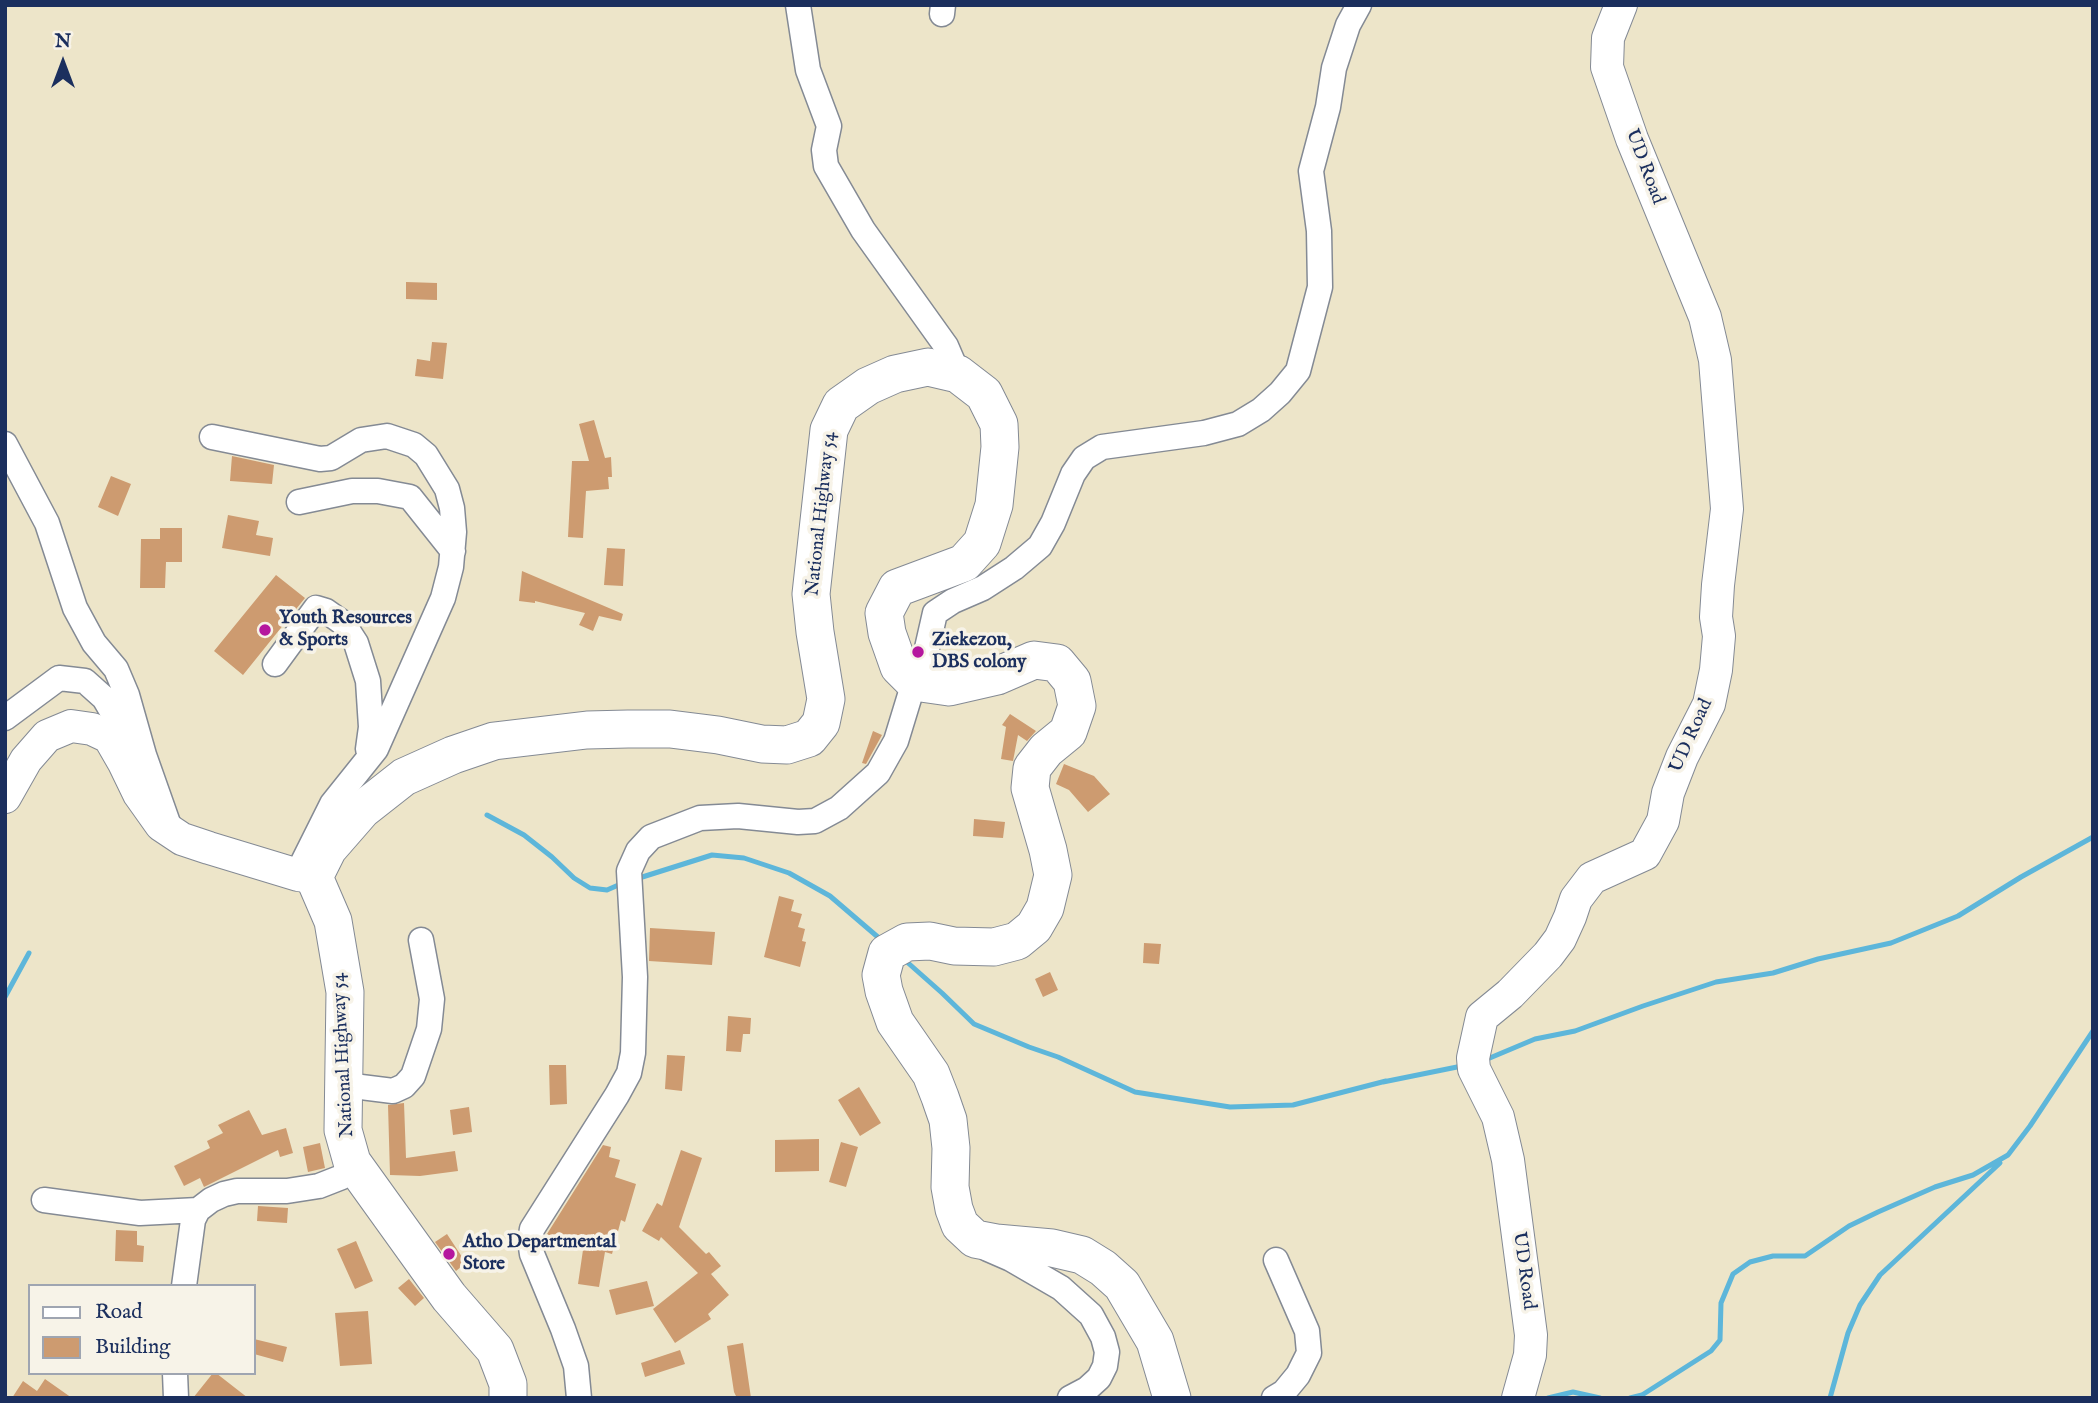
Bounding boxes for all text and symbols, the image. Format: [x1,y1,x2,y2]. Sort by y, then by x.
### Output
north arrow [28,28,98,98]
text: N [55,30,71,54]
street label: UD Road [1619,126,1669,208]
street label: National Highway 54 [802,431,842,597]
place label: Youth Resources & Sports [279,608,412,652]
marker: Youth Resources & Sports [257,622,273,638]
place label: Ziekezou, DBS colony [932,630,1026,674]
marker: Ziekezou, DBS colony [910,644,926,660]
street label: UD Road [1666,696,1718,776]
street label: National Highway 54 [328,972,360,1138]
street label: UD Road [1506,1231,1540,1311]
place label: Atho Departmental Store [463,1232,616,1276]
marker: Atho Departmental Store [441,1246,457,1262]
legend [28,1284,256,1375]
text: Road [95,1299,142,1326]
text: Building [95,1334,170,1361]

